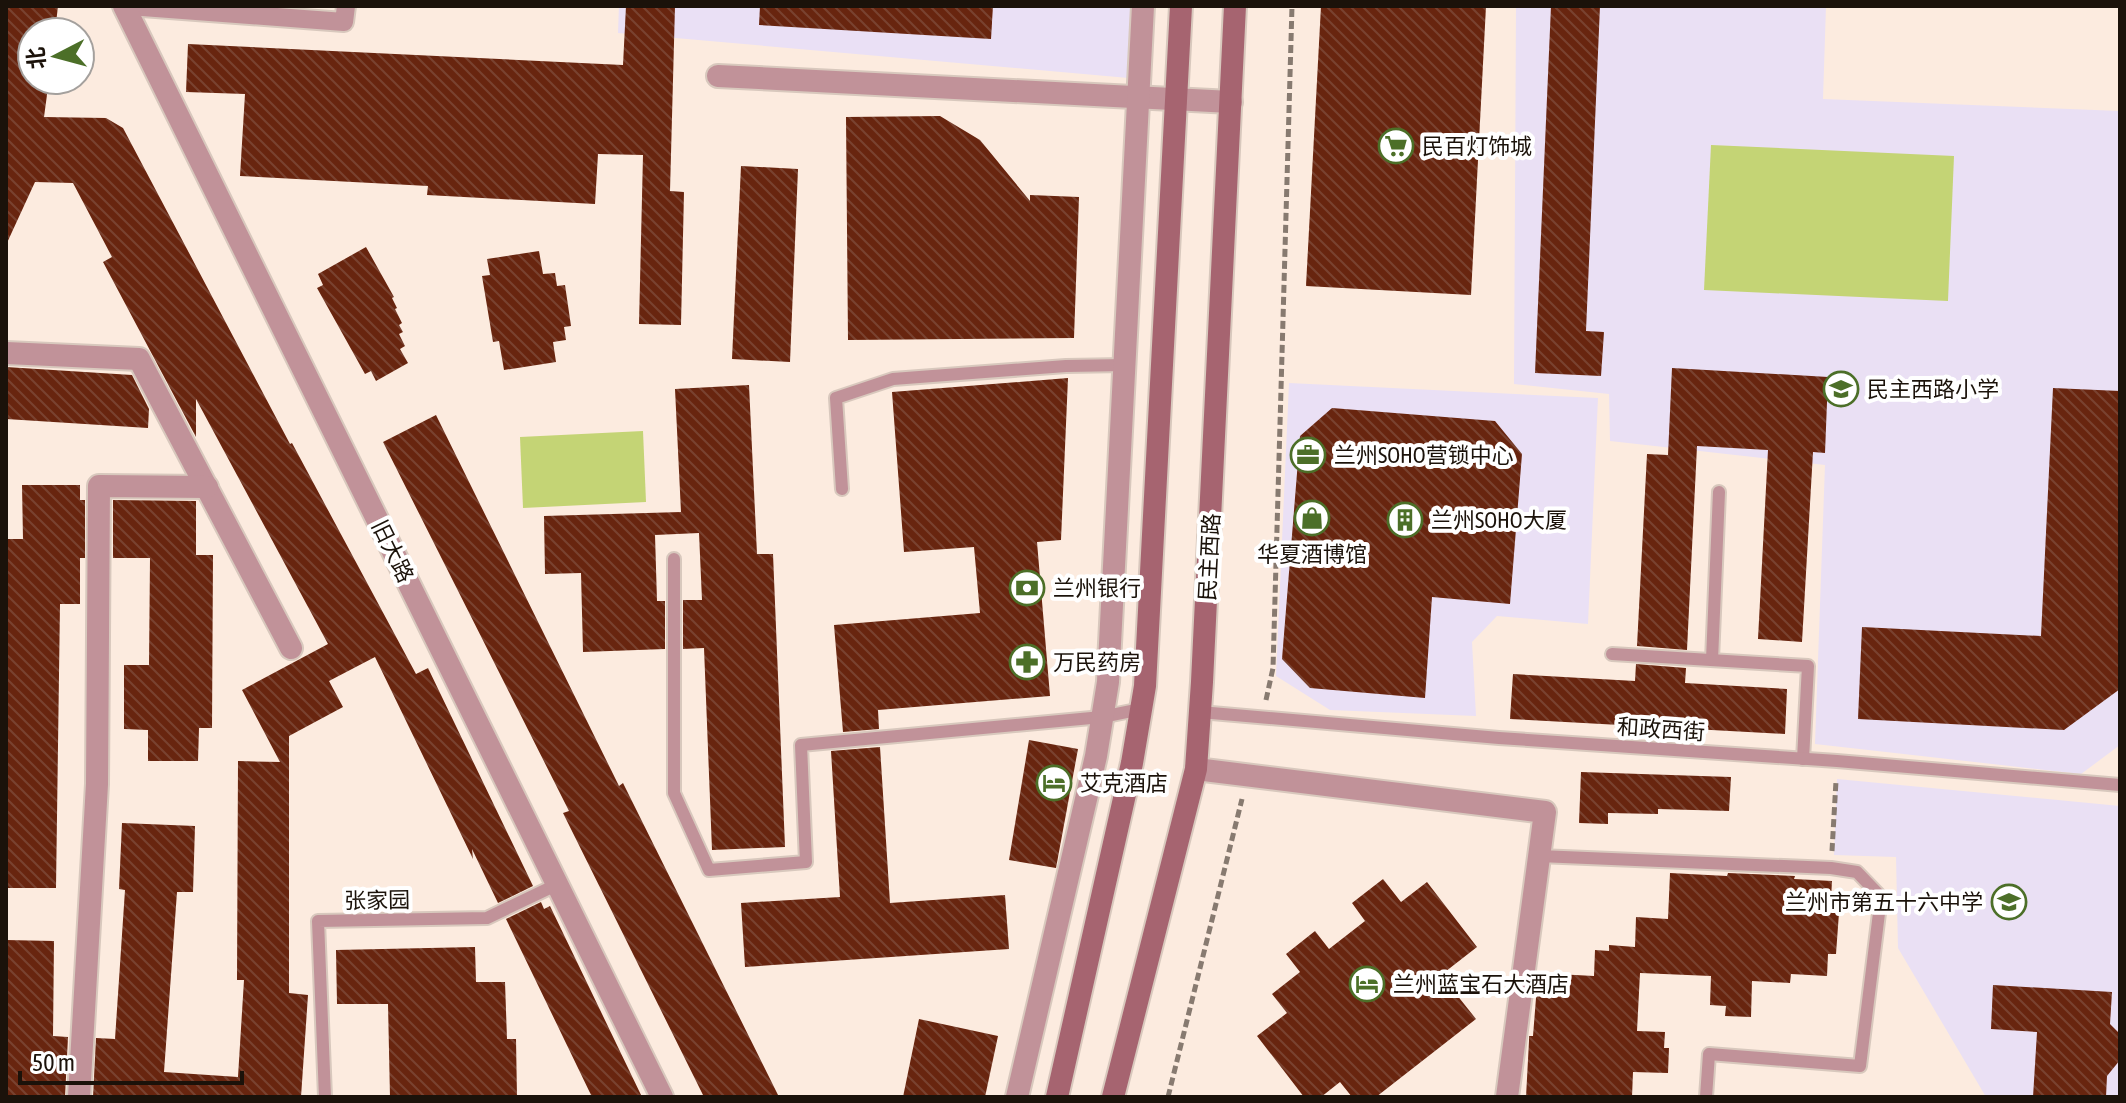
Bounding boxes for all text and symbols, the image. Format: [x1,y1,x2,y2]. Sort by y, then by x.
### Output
north arrow [16,16,96,96]
text: 北 [22,46,50,70]
supermarket icon: 民百灯饰城 [1377,127,1415,165]
place label: 民百灯饰城 [1422,133,1532,159]
school or university icon: 民主西路小学 [1822,370,1860,408]
place label: 民主西路小学 [1867,376,1999,402]
office icon: 兰州SOHO营锁中心 [1289,436,1327,474]
place label: 兰州SOHO营锁中心 [1334,442,1514,468]
shop icon: 华夏酒博馆 [1293,499,1331,537]
building icon: 兰州SOHO大厦 [1386,501,1424,539]
place label: 兰州SOHO大厦 [1431,507,1567,533]
street label: 民主西路 [1194,512,1224,602]
street label: 旧大路 [367,516,419,586]
place label: 华夏酒博馆 [1257,541,1367,567]
bank icon: 兰州银行 [1008,569,1046,607]
place label: 兰州银行 [1053,575,1141,601]
pharmacy icon: 万民药房 [1008,643,1046,681]
place label: 万民药房 [1053,649,1141,675]
street label: 和政西街 [1616,713,1706,745]
hotel icon: 艾克酒店 [1035,764,1073,802]
place label: 艾克酒店 [1080,770,1168,796]
school or university icon: 兰州市第五十六中学 [1990,883,2028,921]
street label: 张家园 [344,886,410,914]
place label: 兰州市第五十六中学 [1785,889,1983,915]
hotel icon: 兰州蓝宝石大酒店 [1348,965,1386,1003]
place label: 兰州蓝宝石大酒店 [1393,971,1569,997]
scale bar [20,1035,242,1085]
text: 50 m [32,1049,75,1076]

